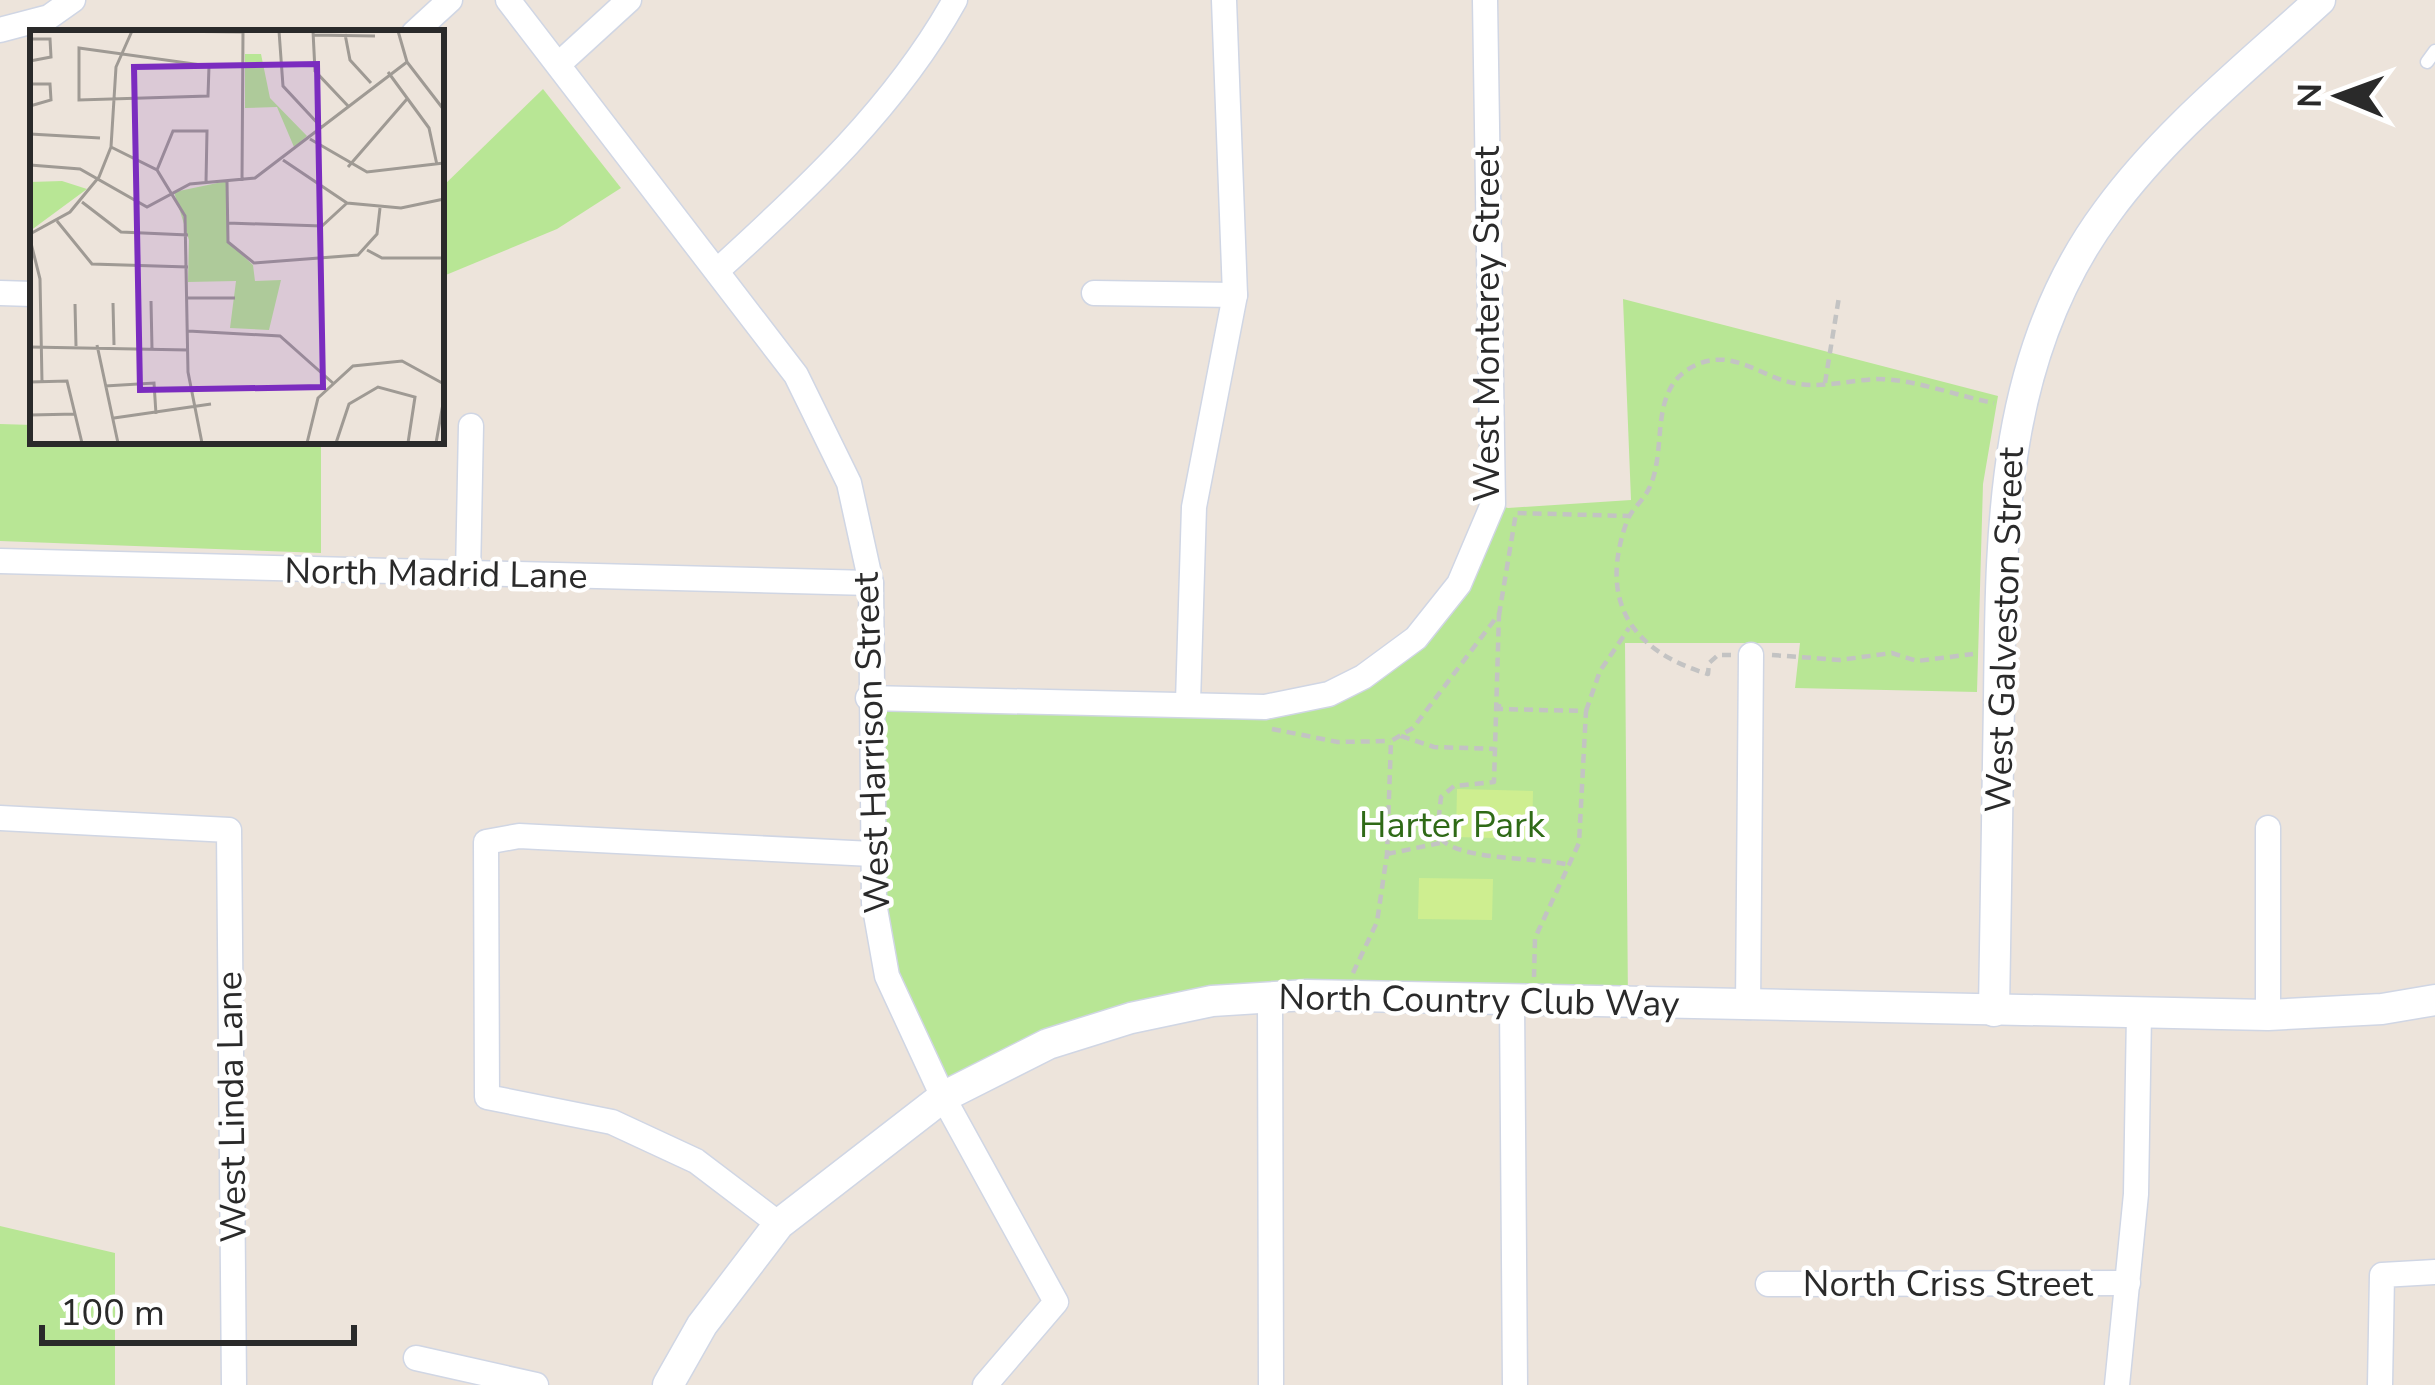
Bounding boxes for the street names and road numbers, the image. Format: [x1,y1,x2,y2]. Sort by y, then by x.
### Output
street label: West Monterey Street [1463,146,1512,502]
street label: West Galveston Street [1974,446,2036,814]
street label: North Madrid Lane [284,547,588,601]
street label: West Harrison Street [842,571,902,915]
street label: West Linda Lane [205,971,259,1243]
street label: North Country Club Way [1278,973,1680,1029]
street label: North Criss Street [1803,1260,2094,1309]

